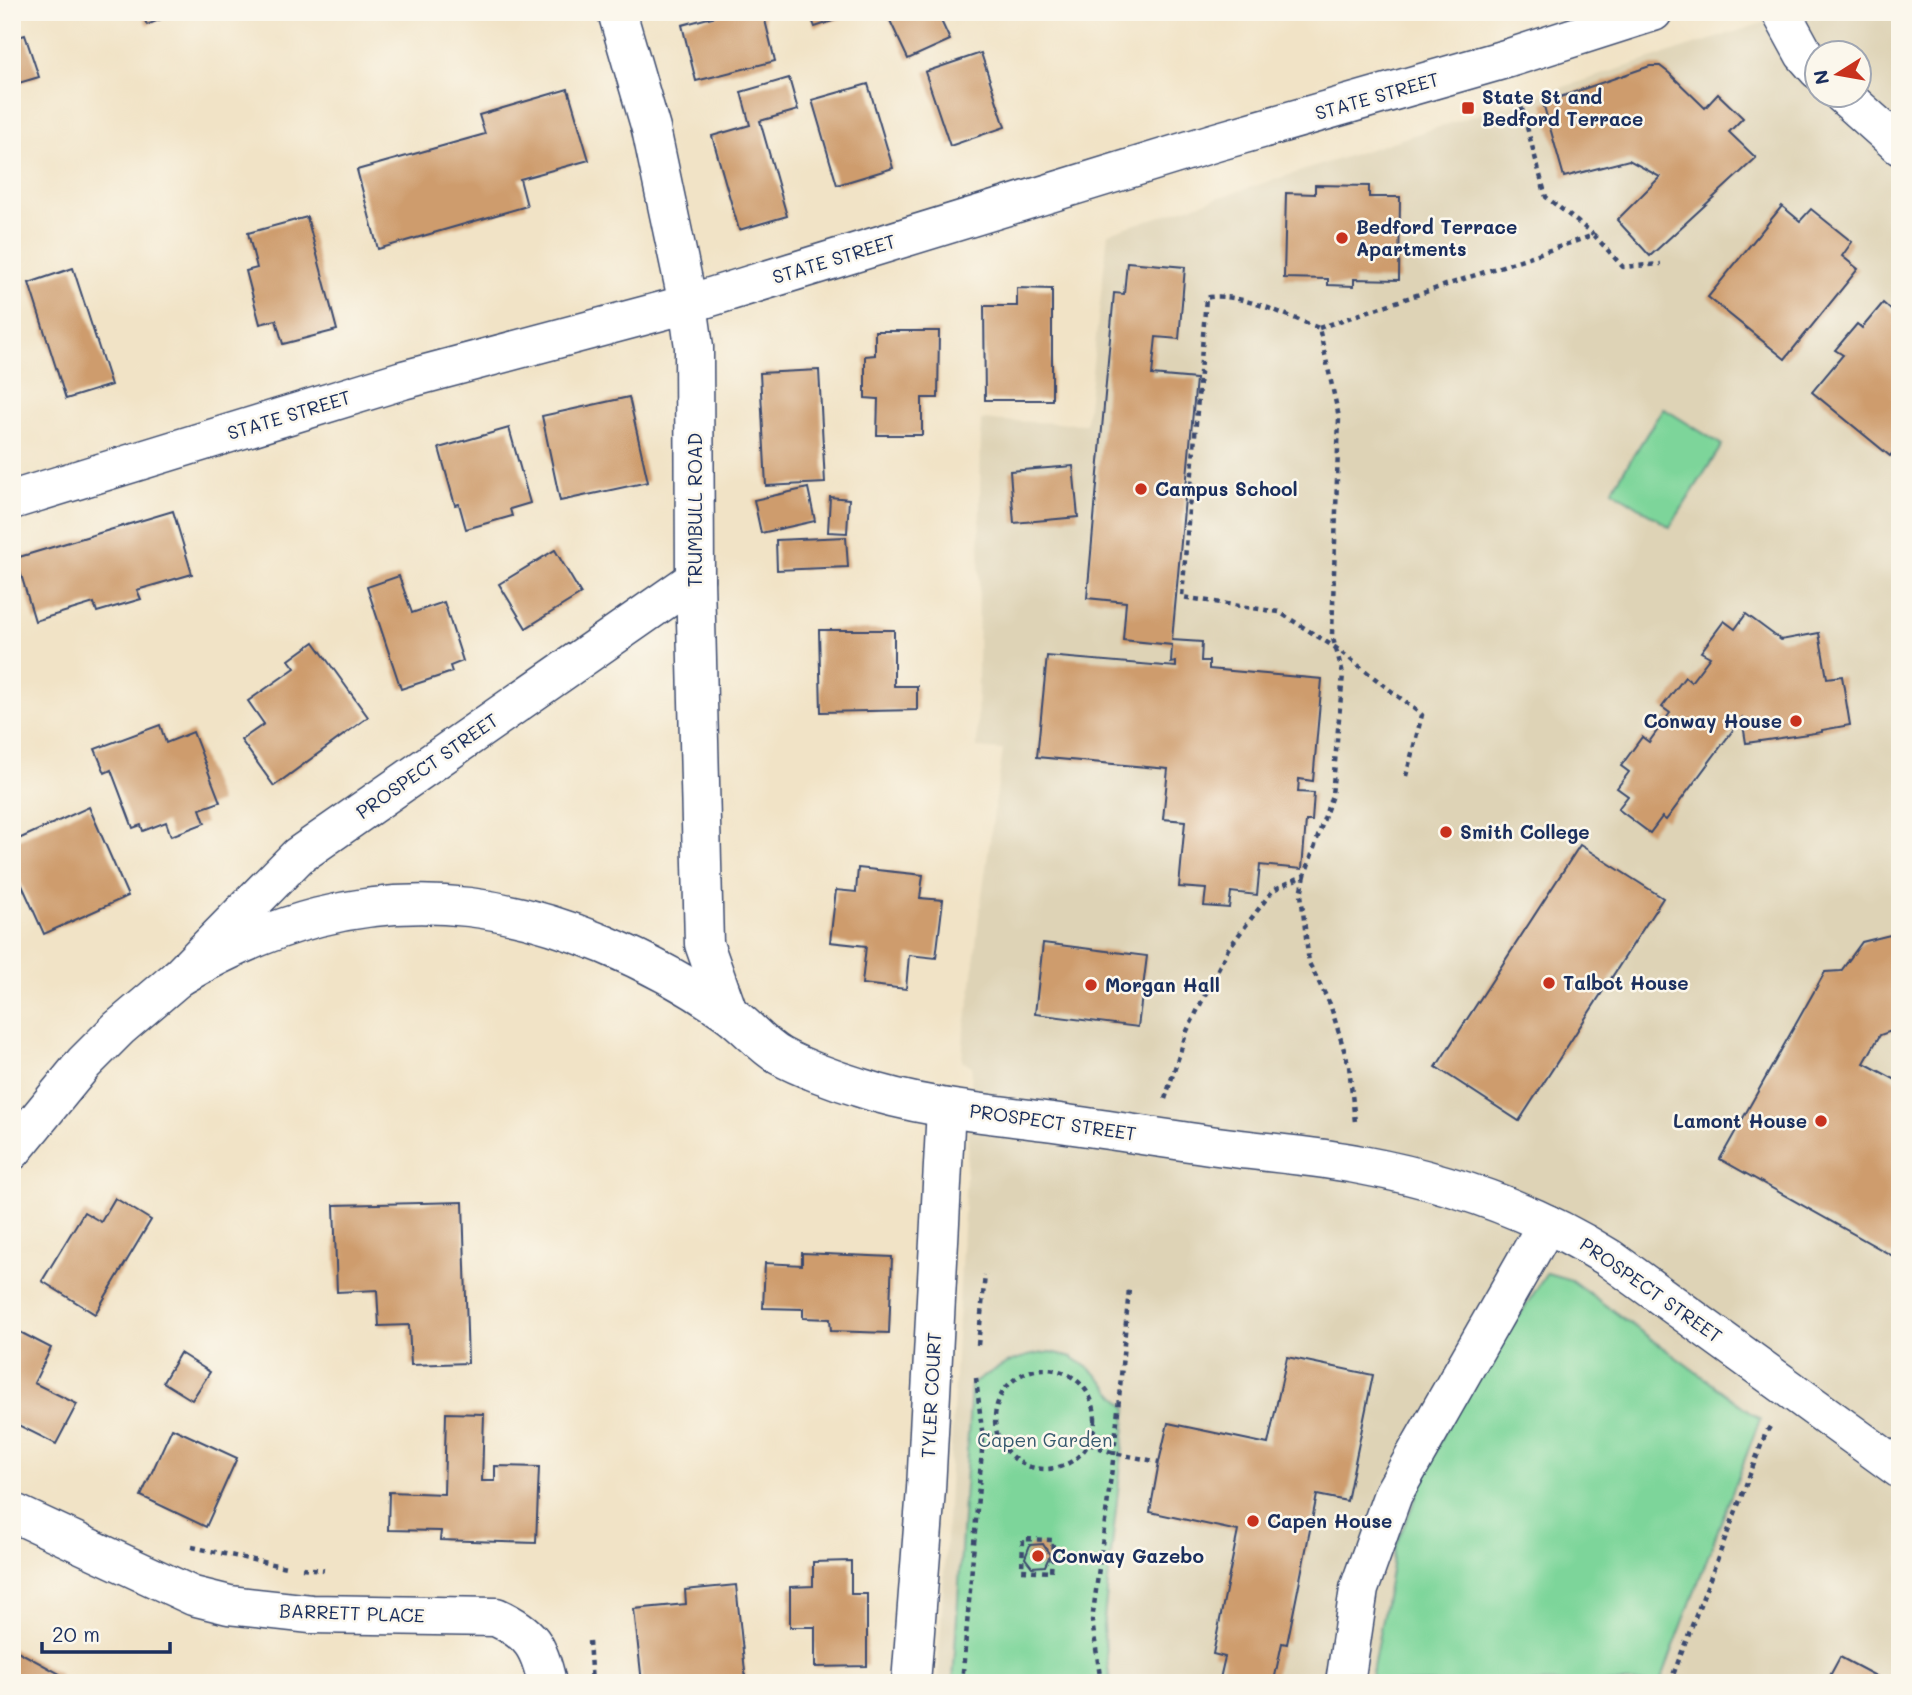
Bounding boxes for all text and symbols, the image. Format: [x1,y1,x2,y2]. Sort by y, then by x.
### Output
north arrow [1804,38,1874,108]
street label: STATE STREET [1312,66,1442,125]
text: N [1807,68,1834,87]
place label: State St and Bedford Terrace [1482,84,1643,131]
marker: State St and Bedford Terrace [1460,100,1476,116]
place label: Bedford Terrace Apartments [1356,214,1517,261]
street label: STATE STREET [769,228,899,289]
marker: Bedford Terrace Apartments [1334,230,1350,246]
street label: STATE STREET [224,384,354,445]
street label: TRUMBULL ROAD [682,433,707,587]
place label: Campus School [1155,476,1298,501]
marker: Campus School [1133,481,1149,497]
street label: PROSPECT STREET [351,707,503,824]
place label: Conway House [1643,708,1782,733]
marker: Conway House [1788,713,1804,729]
place label: Smith College [1460,819,1590,844]
marker: Smith College [1438,824,1454,840]
place label: Talbot House [1563,970,1689,995]
place label: Morgan Hall [1105,972,1220,997]
marker: Talbot House [1541,975,1557,991]
marker: Morgan Hall [1083,977,1099,993]
street label: PROSPECT STREET [968,1097,1138,1146]
place label: Lamont House [1673,1108,1807,1133]
marker: Lamont House [1813,1113,1829,1129]
street label: PROSPECT STREET [1575,1231,1727,1348]
street label: TYLER COURT [915,1331,946,1459]
park label: Capen Garden [977,1427,1113,1452]
place label: Capen House [1267,1508,1392,1533]
marker: Capen House [1245,1513,1261,1529]
place label: Conway Gazebo [1052,1543,1204,1568]
marker: Conway Gazebo [1030,1548,1046,1564]
street label: BARRETT PLACE [279,1597,425,1628]
scale bar [42,1611,170,1655]
text: 20 m [52,1620,100,1647]

